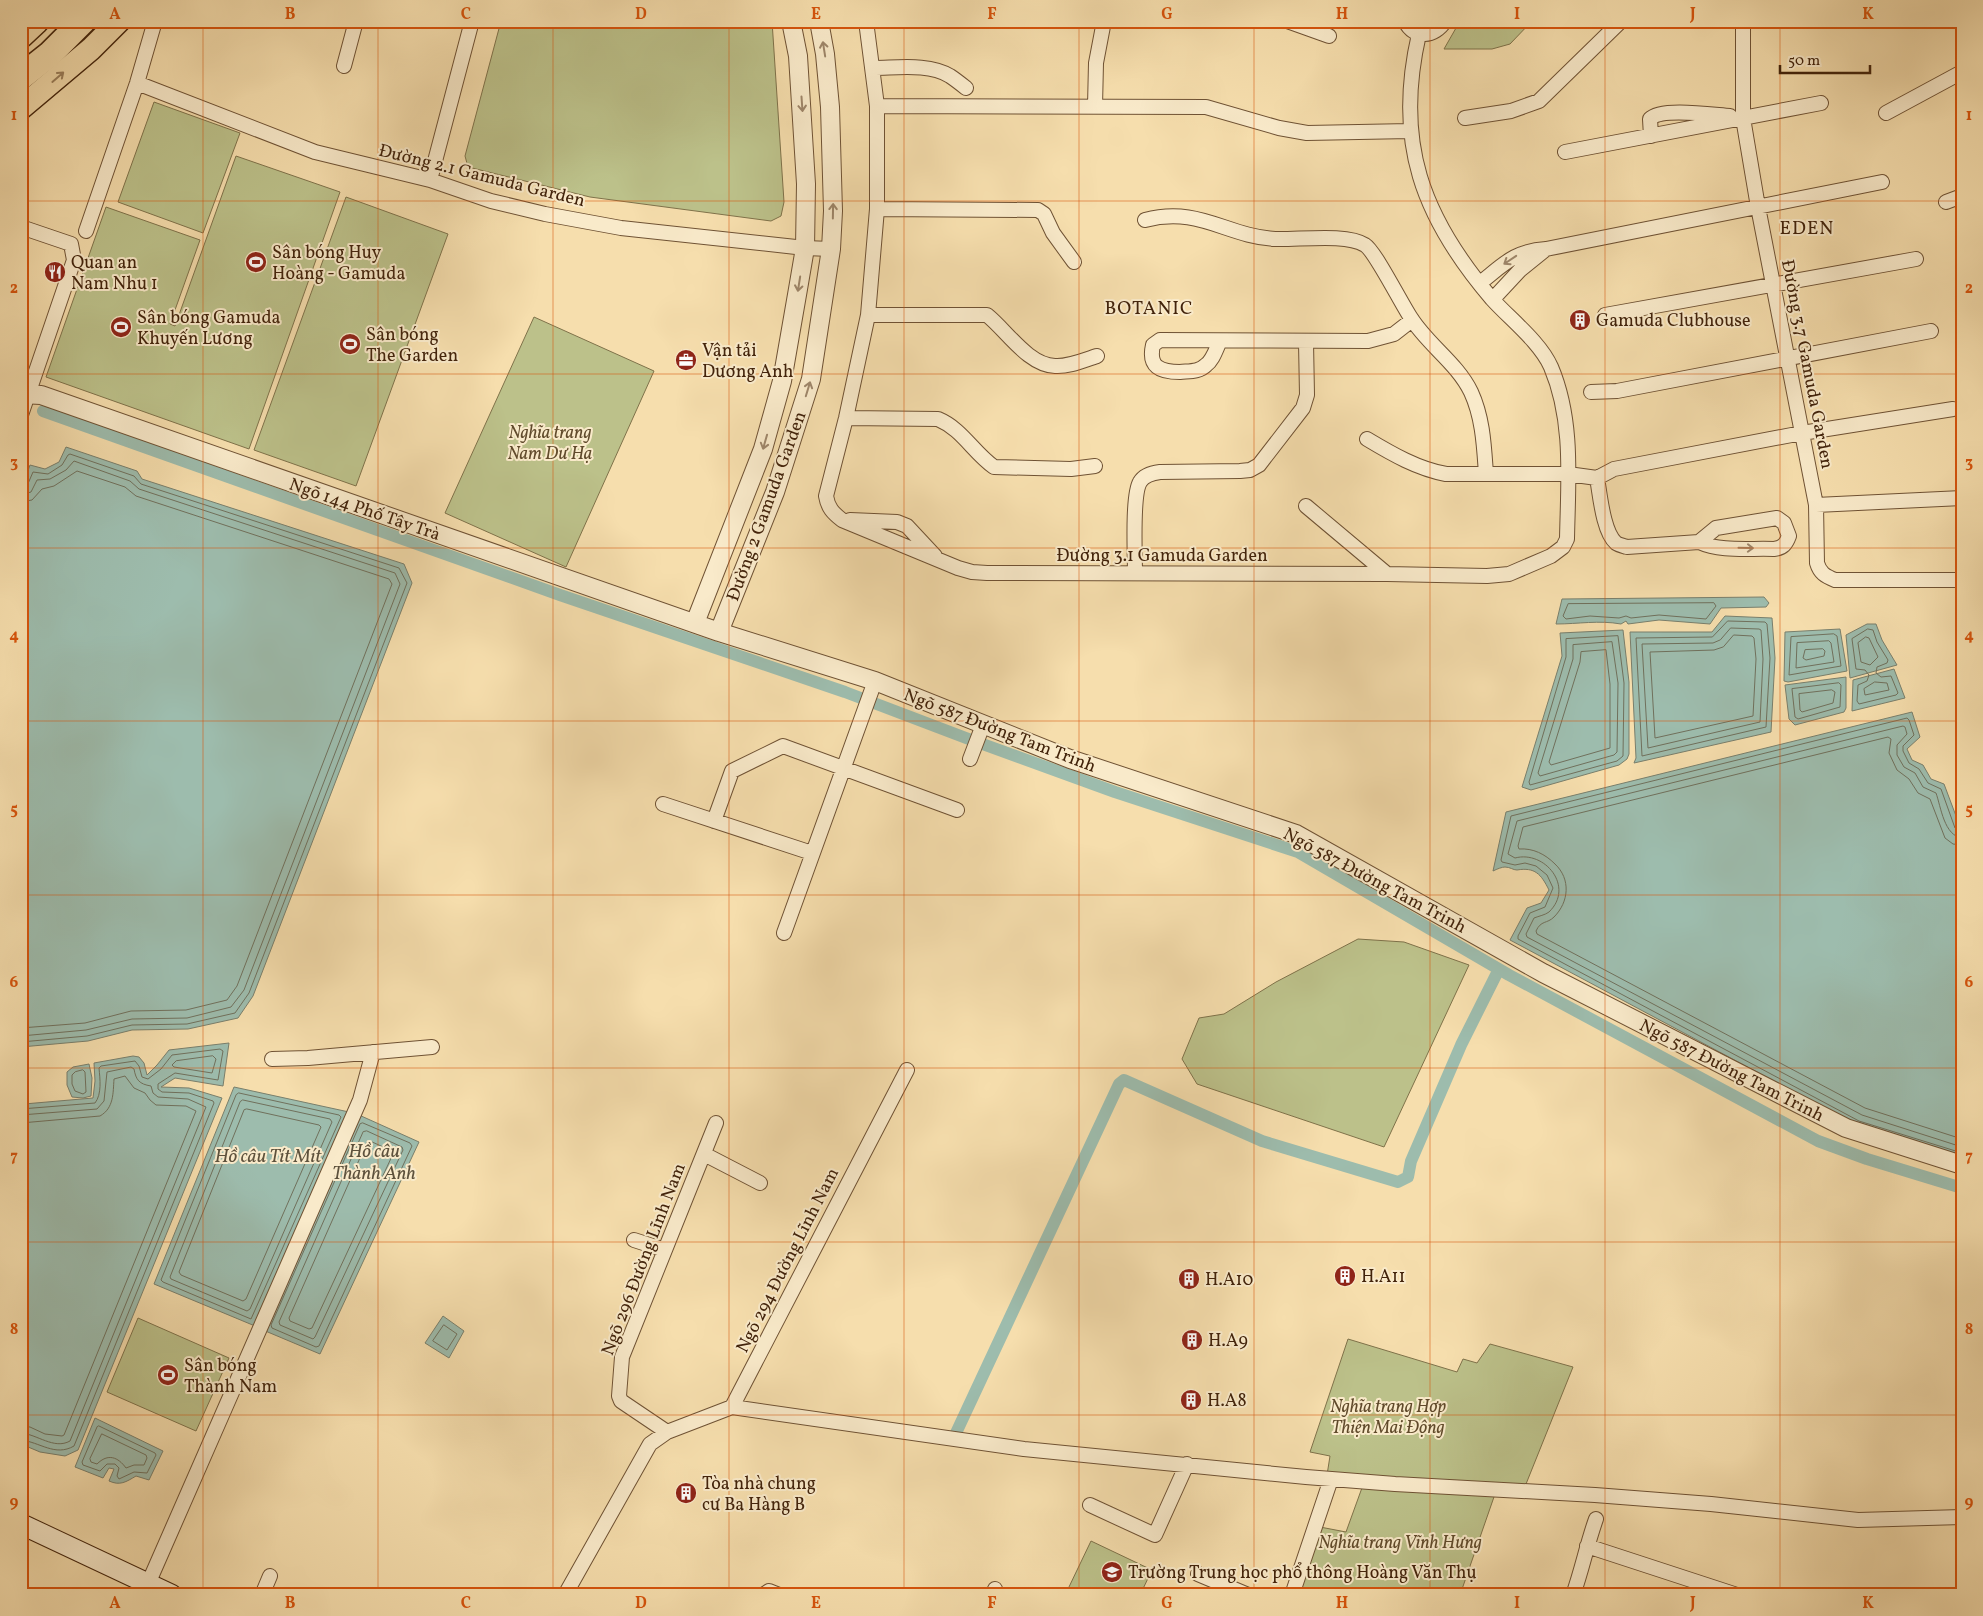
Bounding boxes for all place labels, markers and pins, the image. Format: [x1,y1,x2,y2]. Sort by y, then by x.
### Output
place label: Sân bóng Huy Hoàng - Gamuda [272,241,405,287]
sports icon: Sân bóng Huy Hoàng - Gamuda [244,250,268,274]
place label: Quan an Nam Nhu 1 [71,251,158,297]
restaurant icon: Quan an Nam Nhu 1 [43,260,67,284]
place label: Sân bóng Gamuda Khuyến Lương [137,306,281,352]
building icon: Gamuda Clubhouse [1568,308,1592,332]
place label: Gamuda Clubhouse [1596,309,1751,334]
sports icon: Sân bóng Gamuda Khuyến Lương [109,315,133,339]
place label: Sân bóng The Garden [366,323,458,369]
sports icon: Sân bóng The Garden [338,332,362,356]
place label: Vận tải Dương Anh [702,339,794,385]
office icon: Vận tải Dương Anh [674,348,698,372]
building icon: H.A11 [1333,1264,1357,1288]
place label: H.A11 [1361,1265,1405,1290]
building icon: H.A10 [1177,1267,1201,1291]
place label: H.A10 [1205,1268,1253,1293]
building icon: H.A9 [1180,1328,1204,1352]
place label: H.A9 [1208,1329,1248,1354]
place label: Sân bóng Thành Nam [184,1354,277,1400]
sports icon: Sân bóng Thành Nam [156,1363,180,1387]
building icon: H.A8 [1179,1388,1203,1412]
place label: H.A8 [1207,1389,1247,1414]
place label: Tòa nhà chung cư Ba Hàng B [702,1472,816,1518]
building icon: Tòa nhà chung cư Ba Hàng B [674,1481,698,1505]
school or university icon: Trường Trung học phổ thông Hoàng Văn Thụ [1100,1560,1124,1584]
place label: Trường Trung học phổ thông Hoàng Văn Thụ [1128,1561,1477,1586]

